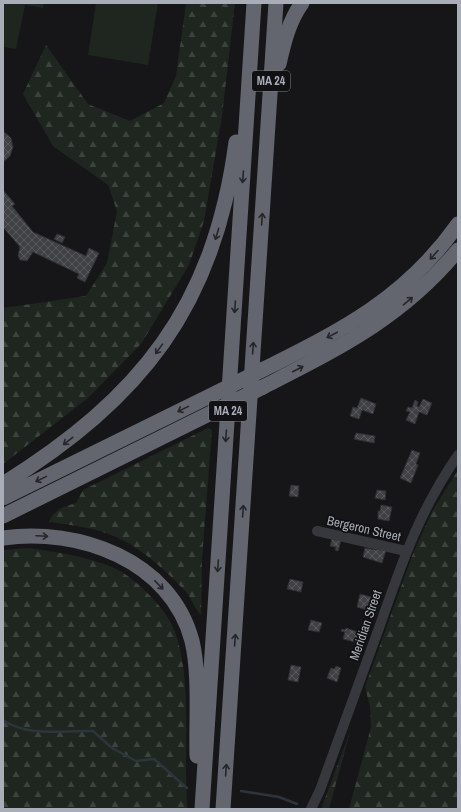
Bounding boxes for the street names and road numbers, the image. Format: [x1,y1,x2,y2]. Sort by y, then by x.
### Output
road number: MA 24 [252,71,290,91]
road number: MA 24 [209,401,247,421]
street label: Bergeron Street [325,512,402,545]
street label: Meridian Street [345,588,385,663]

